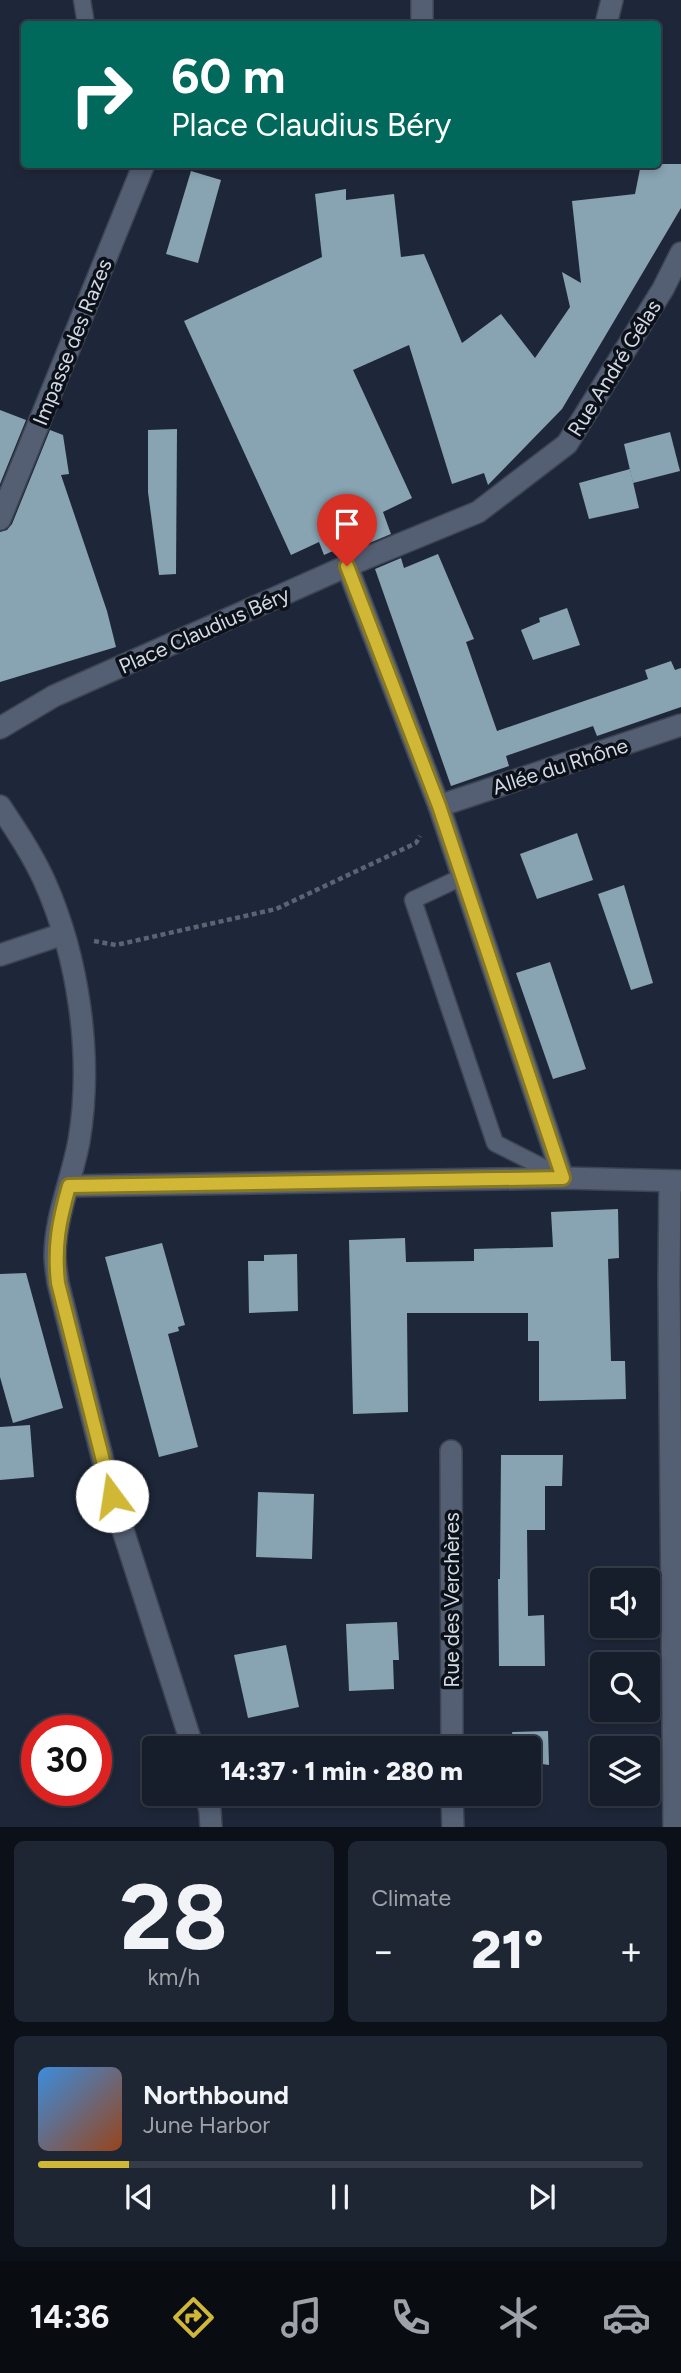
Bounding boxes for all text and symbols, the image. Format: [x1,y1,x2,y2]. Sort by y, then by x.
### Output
text: 60 m [171,46,286,105]
icon: right [56,49,147,140]
text: Place Claudius Béry [171,106,451,144]
street label: Impasse des Razes [27,255,117,429]
street label: Rue André Gélas [562,295,666,441]
pin [317,494,377,566]
icon: arrive [328,505,366,543]
street label: Place Claudius Béry [115,581,293,679]
street label: Allée du Rhône [489,732,631,800]
position arrow [75,1459,149,1533]
street label: Rue des Verchères [439,1512,464,1688]
map controls [590,1568,660,1806]
button: sound [590,1568,660,1638]
button: search [590,1652,660,1722]
speed limit sign: 30 [21,1715,112,1806]
button: layers [590,1736,660,1806]
text: 14:37 · 1 min · 280 m [220,1755,463,1787]
text: 28 [120,1863,228,1972]
text: Climate [372,1884,451,1912]
text: 21° [471,1919,544,1981]
text: − [372,1928,395,1974]
text: + [619,1928,643,1974]
text: km/h [147,1963,200,1991]
text: Northbound [143,2079,289,2111]
text: June Harbor [143,2111,270,2139]
icon: previous [120,2178,158,2216]
icon: pause [321,2178,359,2216]
icon: next [523,2178,561,2216]
icon: directions [169,2293,218,2342]
icon: music [277,2293,326,2342]
icon: phone [386,2293,435,2342]
icon: climate [494,2293,543,2342]
icon: car [602,2293,651,2342]
text: 14:36 [30,2298,109,2336]

